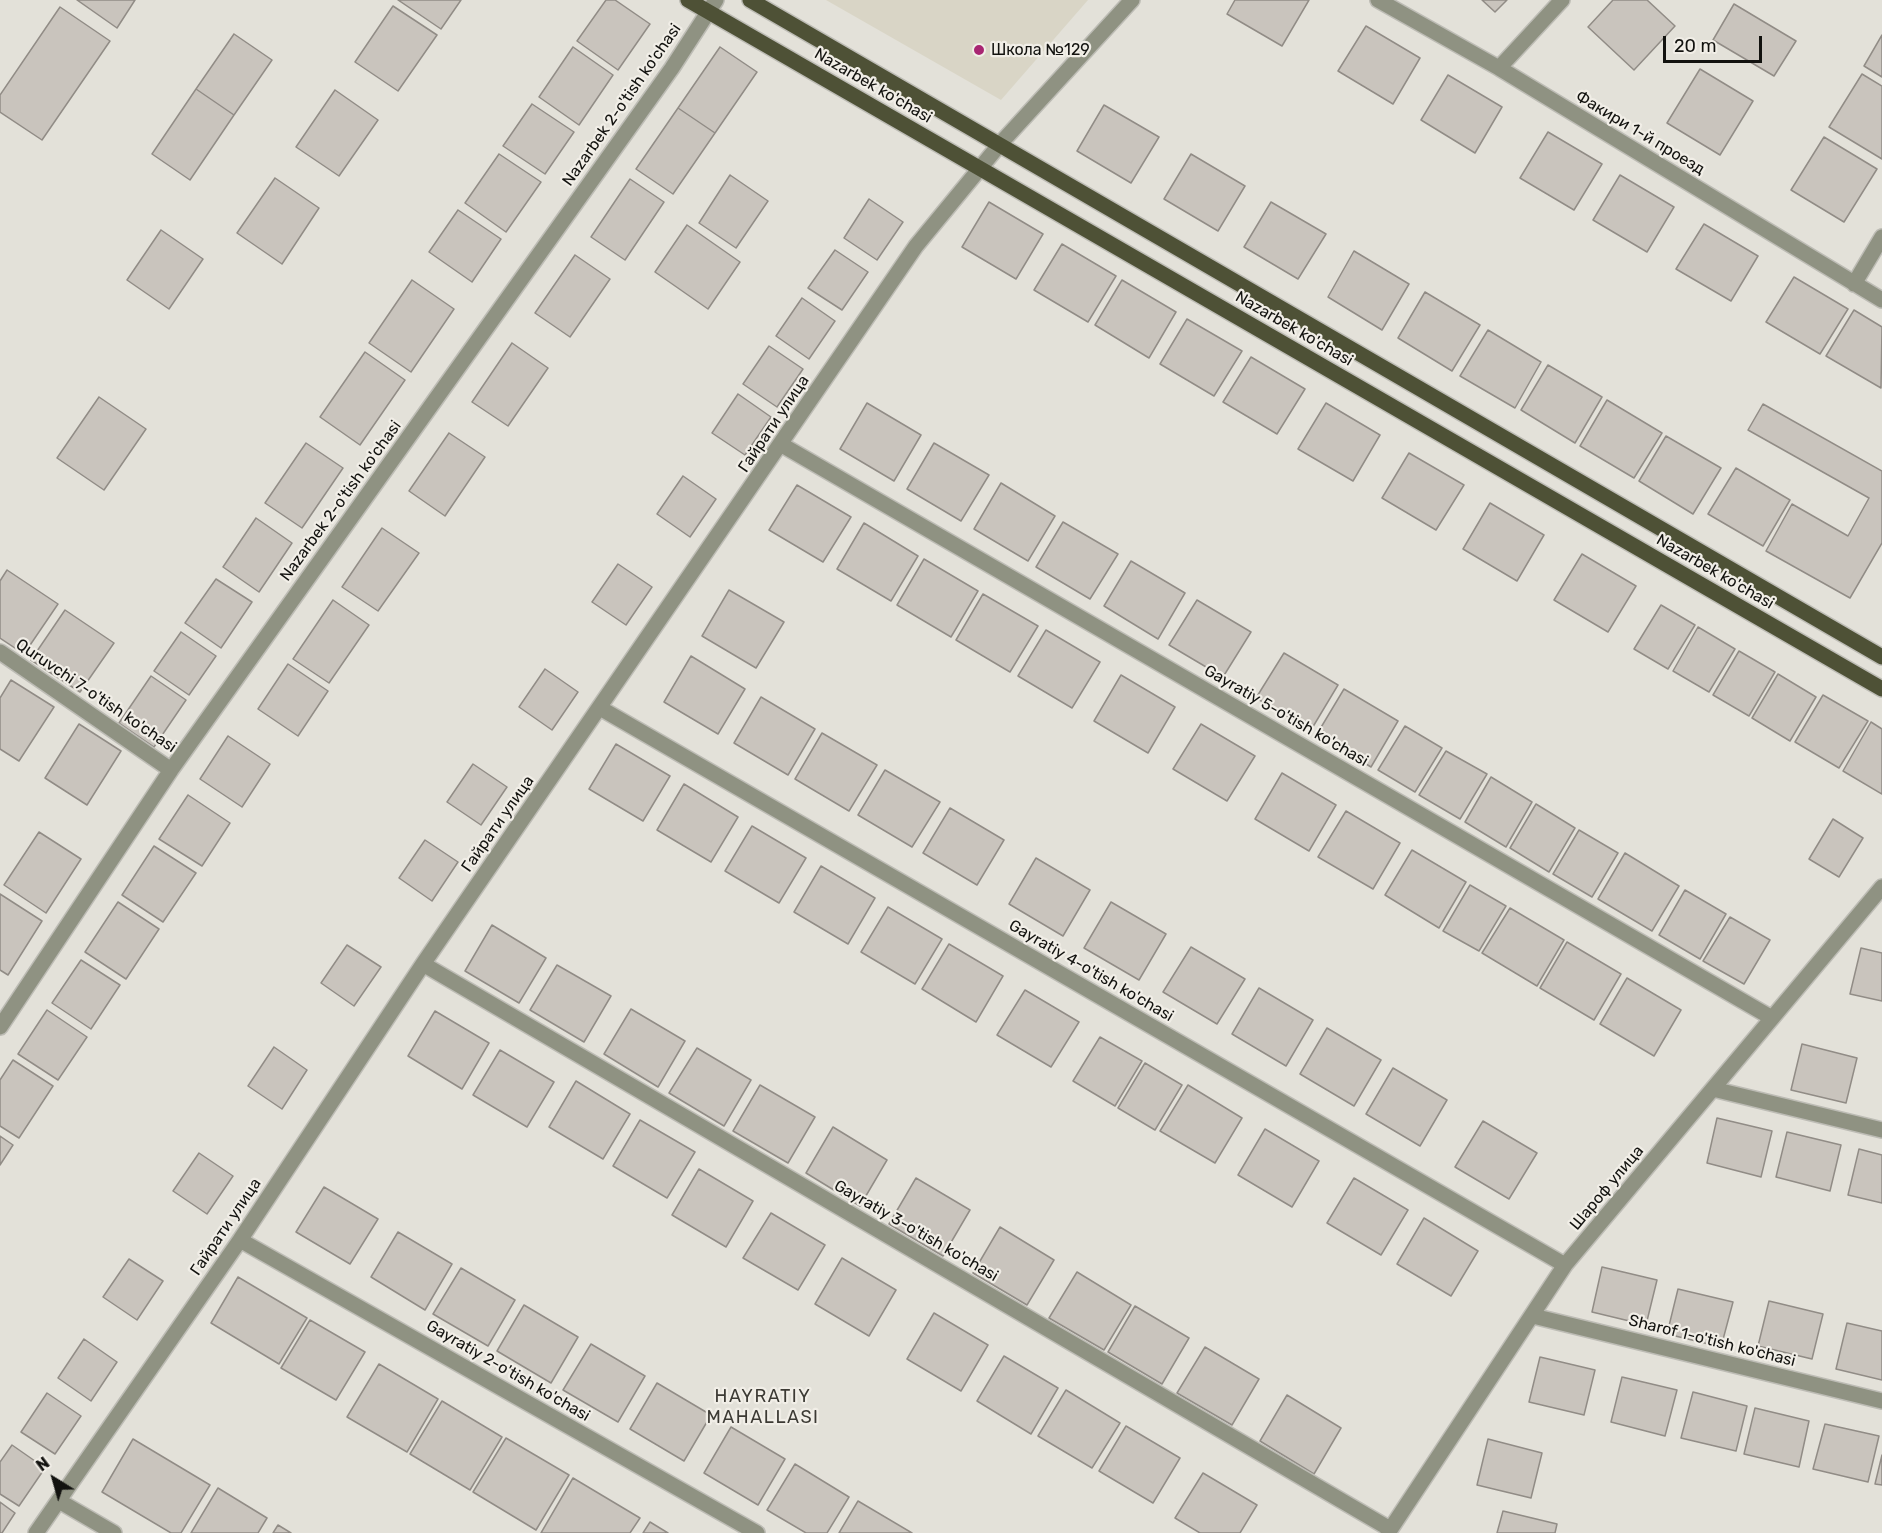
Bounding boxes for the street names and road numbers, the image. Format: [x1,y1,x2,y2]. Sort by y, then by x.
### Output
street label: Nazarbek 2-o'tish ko'chasi [559,20,685,190]
street label: Nazarbek ko'chasi [811,45,935,127]
street label: Факири 1-й проезд [1572,87,1708,179]
street label: Nazarbek ko'chasi [1232,288,1356,370]
street label: Гайрати улица [734,372,814,476]
street label: Nazarbek 2-o'tish ko'chasi [276,417,406,585]
street label: Nazarbek ko'chasi [1653,531,1777,613]
street label: Quruvchi 7-o'tish ko'chasi [12,635,180,757]
street label: Gayratiy 5-o'tish ko'chasi [1200,661,1372,771]
street label: Гайрати улица [458,772,538,876]
street label: Gayratiy 4-o'tish ko'chasi [1005,916,1177,1026]
street label: Шароф улица [1566,1142,1648,1234]
street label: Гайрати улица [186,1175,266,1279]
street label: Gayratiy 3-o'tish ko'chasi [830,1176,1002,1286]
street label: Sharof 1-o'tish ko'chasi [1627,1311,1797,1371]
street label: Gayratiy 2-o'tish ko'chasi [423,1316,593,1426]

